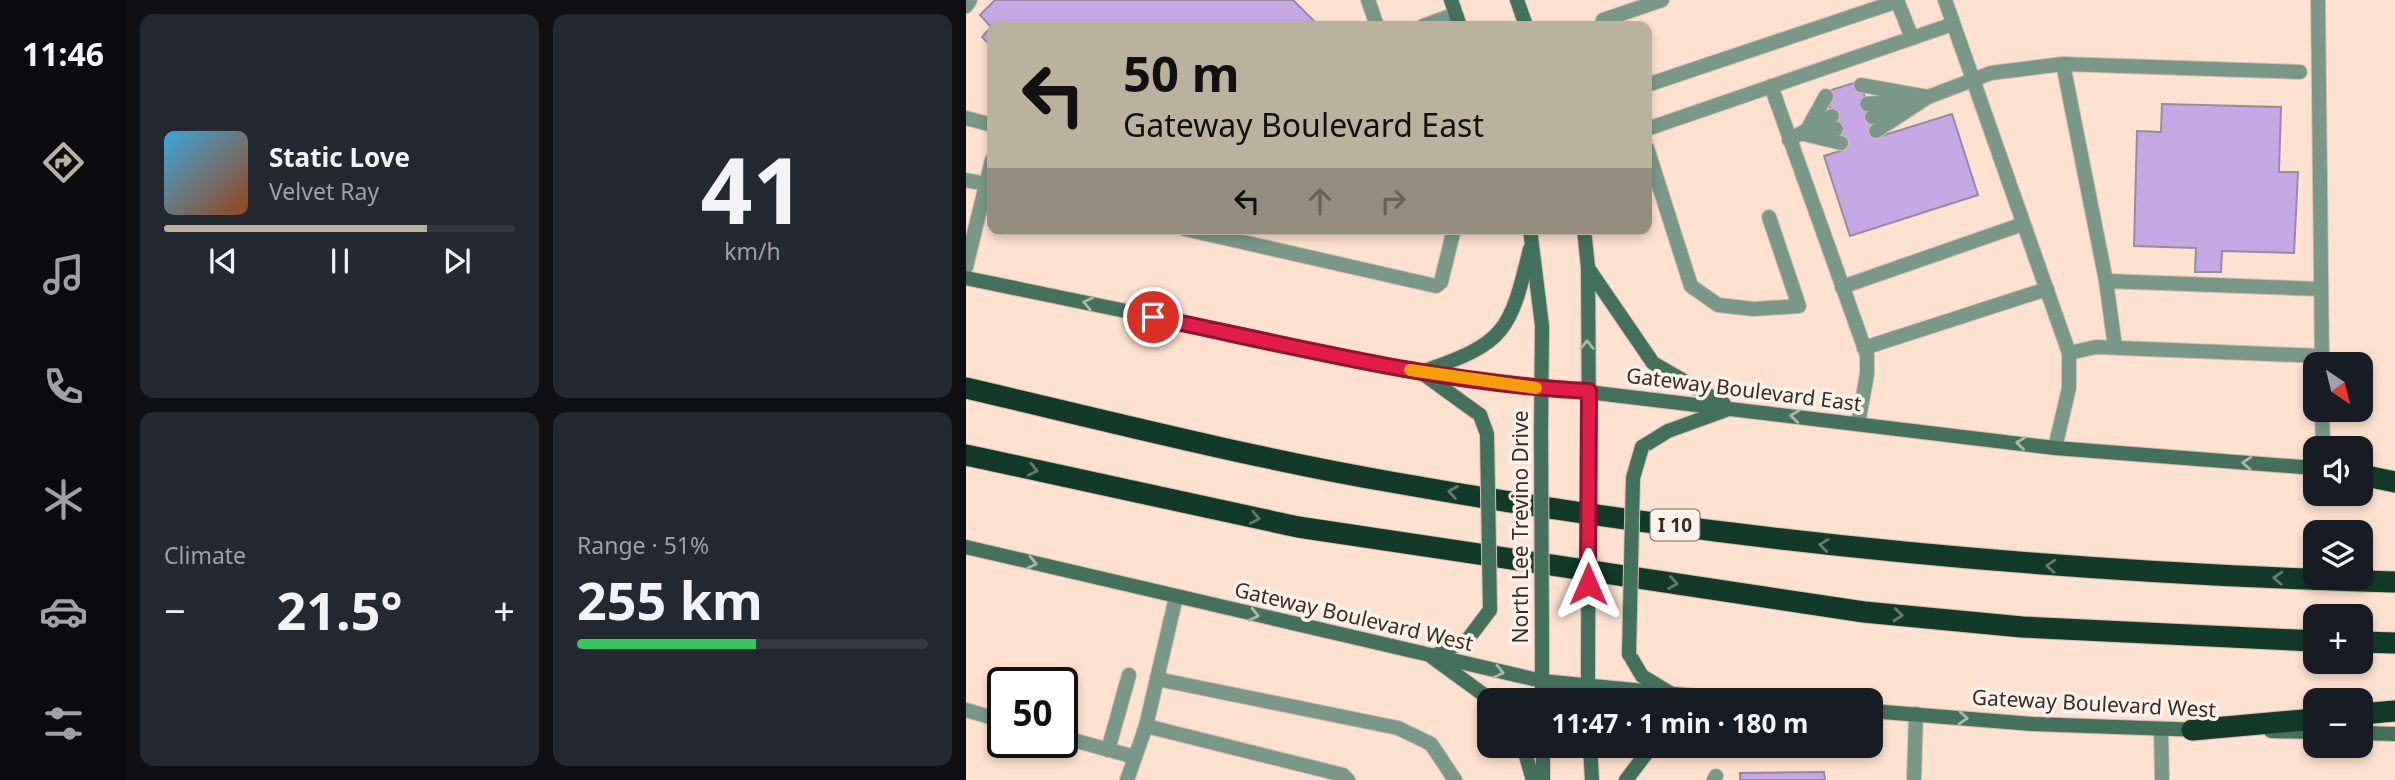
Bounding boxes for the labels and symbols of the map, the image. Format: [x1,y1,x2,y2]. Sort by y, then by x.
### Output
pin [1123,287,1183,347]
one-way arrow [1082,297,1094,312]
one-way arrow [1579,339,1595,349]
north arrow [2303,352,2373,422]
street label: Gateway Boulevard East [1625,361,1864,417]
one-way arrow [1789,409,1800,424]
street label: North Lee Trevino Drive [1506,411,1534,643]
one-way arrow [2015,436,2026,451]
one-way arrow [2241,456,2252,471]
one-way arrow [1027,461,1039,476]
one-way arrow [1448,485,1459,500]
one-way arrow [1249,510,1261,525]
road number: I 10 [1650,510,1700,540]
one-way arrow [1818,538,1830,553]
position arrow [1551,547,1625,621]
one-way arrow [1026,555,1038,569]
one-way arrow [2045,559,2056,574]
one-way arrow [2272,571,2283,586]
street label: Gateway Boulevard West [1232,575,1477,657]
one-way arrow [1667,575,1679,590]
one-way arrow [1248,607,1260,621]
one-way arrow [1893,607,1904,622]
one-way arrow [1493,664,1505,678]
speed limit sign: 50 [987,667,1078,758]
street label: Gateway Boulevard West [1971,683,2217,723]
one-way arrow [1958,710,1969,725]

